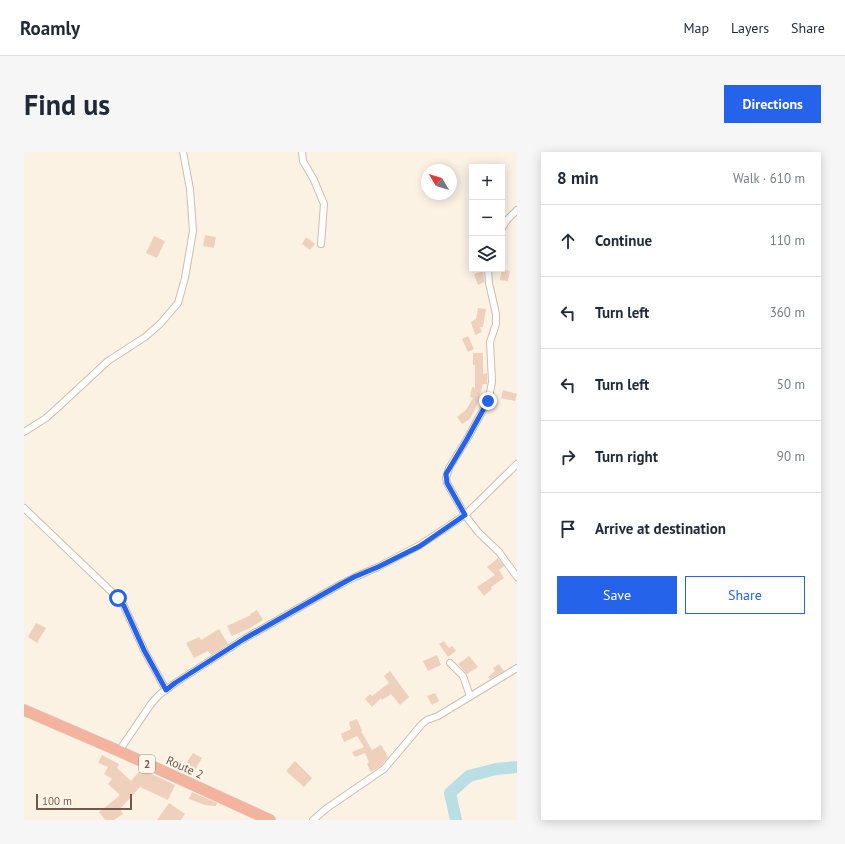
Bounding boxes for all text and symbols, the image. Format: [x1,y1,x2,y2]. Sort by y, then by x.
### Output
text: Roamly [20,16,80,40]
text: Map [683,19,709,37]
text: Layers [731,19,769,37]
text: Share [791,19,825,37]
button: Directions [724,85,821,123]
text: Find us [24,86,110,123]
north arrow [421,164,457,200]
map controls [469,164,505,272]
button: + [469,164,505,200]
text: 8 min [557,167,598,189]
text: Walk · 610 m [733,170,805,187]
button: − [469,200,505,236]
icon: ahead [557,230,579,252]
text: Continue [595,231,652,250]
text: 110 m [770,232,805,249]
button: layers [469,236,505,272]
icon: left [557,302,579,324]
text: Turn left [595,303,649,322]
text: 360 m [770,304,805,321]
icon: left [557,374,579,396]
text: Turn left [595,375,649,394]
text: 50 m [777,376,805,393]
route end [479,392,497,410]
icon: right [557,446,579,468]
text: Turn right [595,447,658,466]
text: 90 m [777,448,805,465]
icon: arrive [557,518,579,540]
text: Arrive at destination [595,519,726,538]
button: Save [557,576,677,614]
button: Share [685,576,805,614]
route start [109,589,127,607]
street label: Route 2 [164,752,206,782]
road number: 2 [139,755,155,773]
scale bar [36,792,132,811]
text: 100 m [42,794,72,808]

